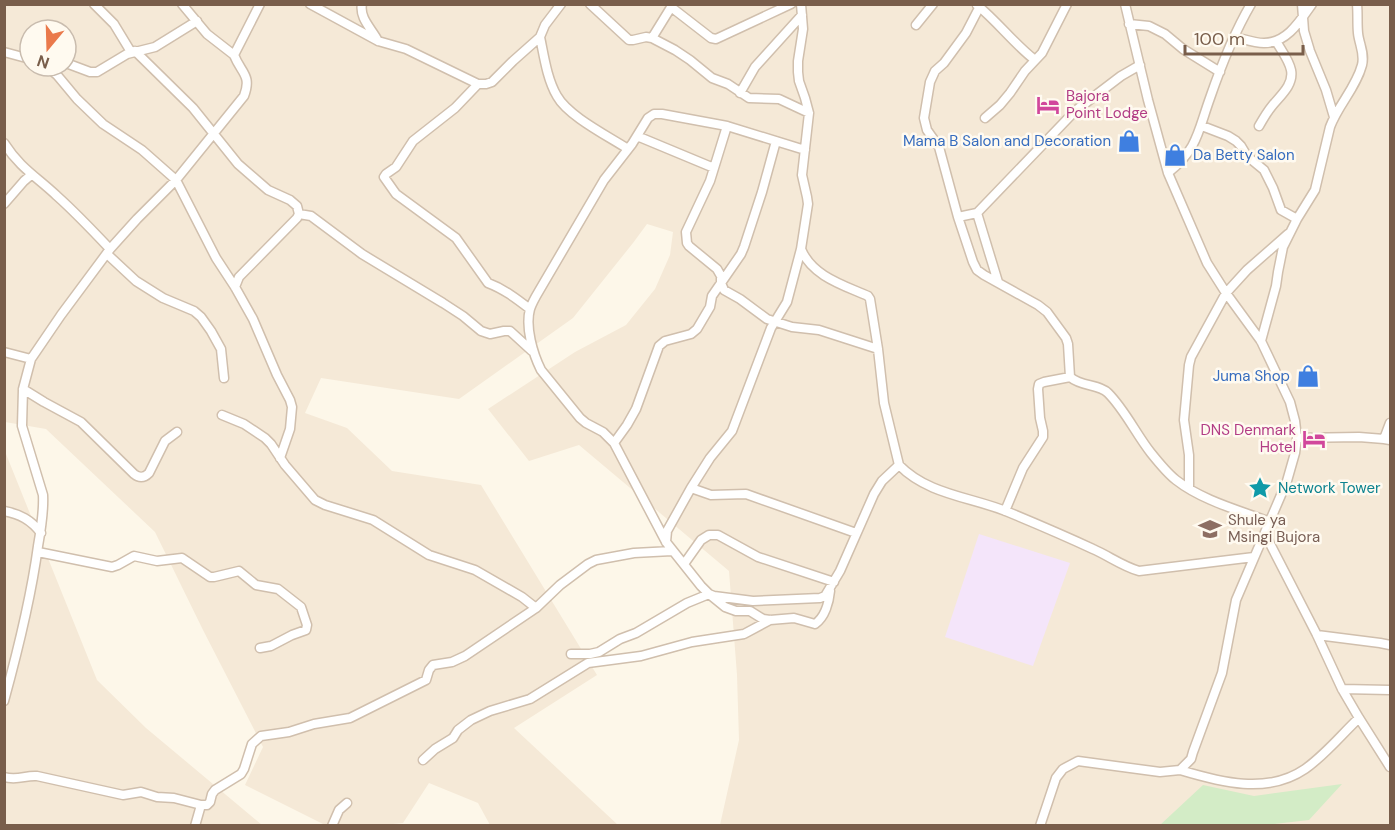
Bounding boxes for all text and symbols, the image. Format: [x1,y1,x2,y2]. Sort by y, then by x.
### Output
north arrow [18,18,78,78]
scale bar [1185,18,1304,56]
text: 100 m [1194,27,1245,51]
text: N [34,50,52,74]
place label: Bajora Point Lodge [1066,86,1148,123]
hotel icon: Bajora Point Lodge [1035,92,1061,118]
shop icon: Mama B Salon and Decoration [1116,128,1142,154]
place label: Mama B Salon and Decoration [903,131,1111,151]
shop icon: Da Betty Salon [1162,142,1188,168]
place label: Da Betty Salon [1193,145,1295,165]
shop icon: Juma Shop [1295,363,1321,389]
place label: Juma Shop [1213,366,1290,386]
place label: DNS Denmark Hotel [1201,420,1296,457]
hotel icon: DNS Denmark Hotel [1301,426,1327,452]
place icon: Network Tower [1247,475,1273,501]
place label: Network Tower [1278,478,1381,498]
place label: Shule ya Msingi Bujora [1228,510,1320,547]
school or university icon: Shule ya Msingi Bujora [1197,516,1223,542]

